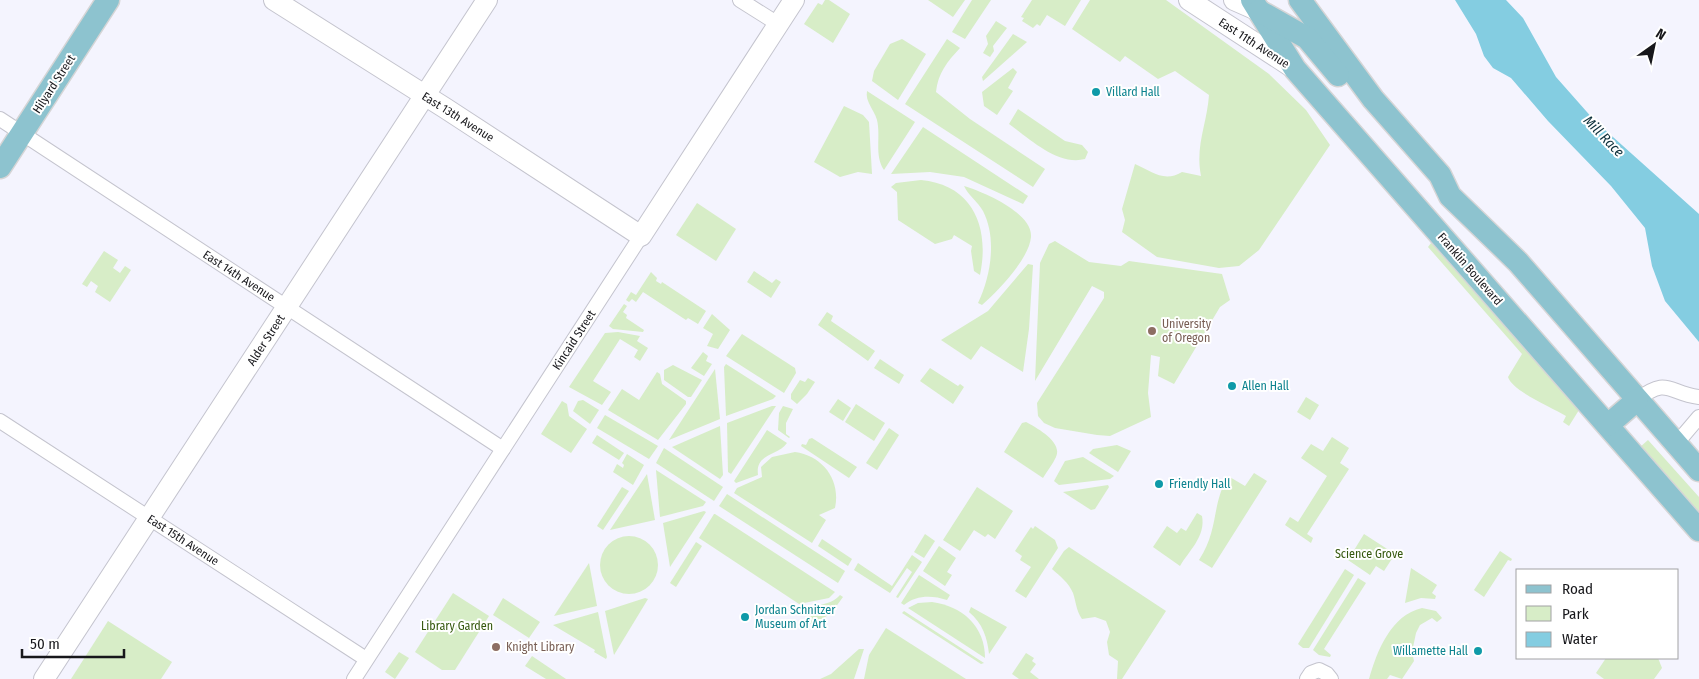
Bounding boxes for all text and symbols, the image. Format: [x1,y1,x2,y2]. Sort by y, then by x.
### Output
street label: East 11th Avenue [1216,15,1292,71]
north arrow [1629,20,1679,70]
text: N [1653,25,1669,44]
street label: Hilyard Street [30,52,78,116]
place label: Villard Hall [1106,85,1160,99]
marker: Villard Hall [1090,86,1102,98]
street label: East 13th Avenue [419,89,497,145]
water label: Mill Race [1580,112,1628,161]
street label: Franklin Boulevard [1435,230,1505,308]
street label: East 14th Avenue [200,248,278,304]
street label: Kincaid Street [550,307,599,372]
street label: Alder Street [244,312,288,368]
place label: University of Oregon [1162,317,1212,345]
marker: University of Oregon [1146,325,1158,337]
place label: Allen Hall [1242,379,1289,393]
marker: Allen Hall [1226,380,1238,392]
place label: Friendly Hall [1169,477,1230,491]
marker: Friendly Hall [1153,478,1165,490]
street label: East 15th Avenue [145,512,221,568]
park label: Science Grove [1335,547,1403,561]
legend [1516,569,1679,659]
text: Road [1562,580,1593,598]
place label: Jordan Schnitzer Museum of Art [755,603,836,631]
text: Park [1562,605,1589,623]
marker: Jordan Schnitzer Museum of Art [739,611,751,623]
park label: Library Garden [421,619,493,633]
scale bar [22,626,125,658]
text: Water [1562,630,1598,648]
text: 50 m [30,635,60,653]
place label: Knight Library [506,640,575,654]
marker: Knight Library [490,641,502,653]
place label: Willamette Hall [1393,644,1468,658]
marker: Willamette Hall [1472,645,1484,657]

